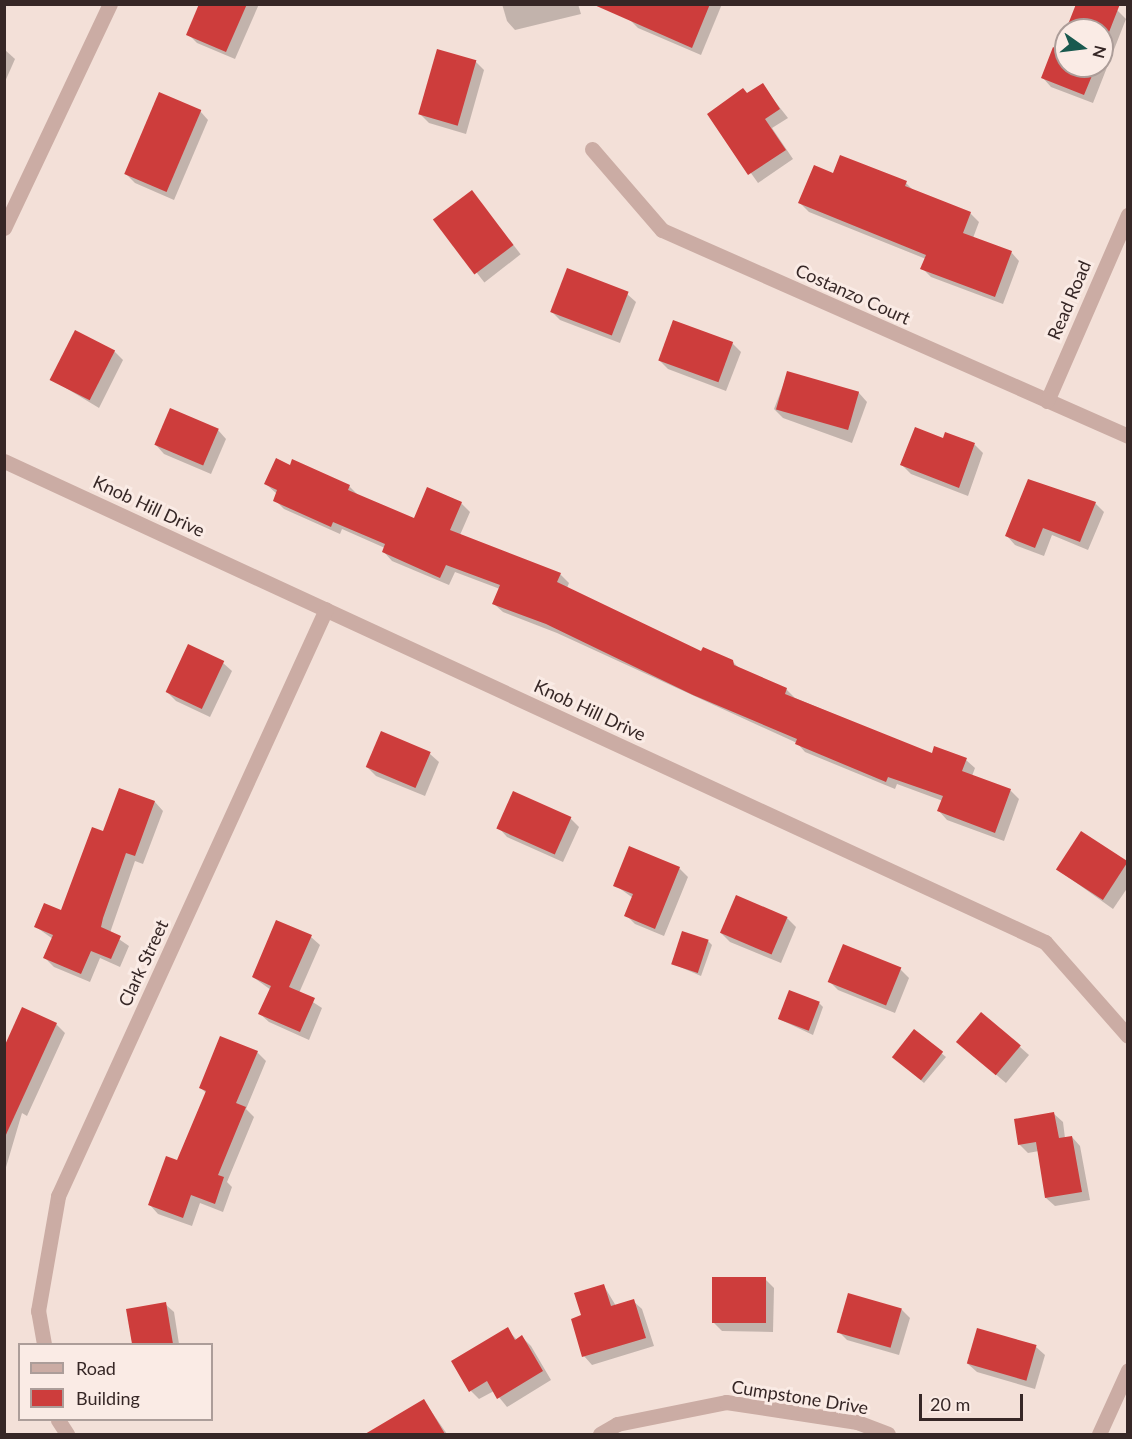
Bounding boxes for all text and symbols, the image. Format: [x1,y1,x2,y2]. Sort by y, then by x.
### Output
north arrow [1054,18,1114,78]
text: N [1089,44,1111,60]
street label: Read Road [1043,257,1095,343]
street label: Costanzo Court [792,259,914,329]
street label: Knob Hill Drive [90,471,208,541]
street label: Knob Hill Drive [531,675,649,745]
street label: Clark Street [114,916,172,1010]
legend [18,1343,213,1421]
text: Road [76,1357,116,1379]
street label: Cumpstone Drive [730,1376,870,1418]
scale bar [922,1382,1026,1420]
text: Building [76,1387,140,1409]
text: 20 m [930,1393,970,1415]

